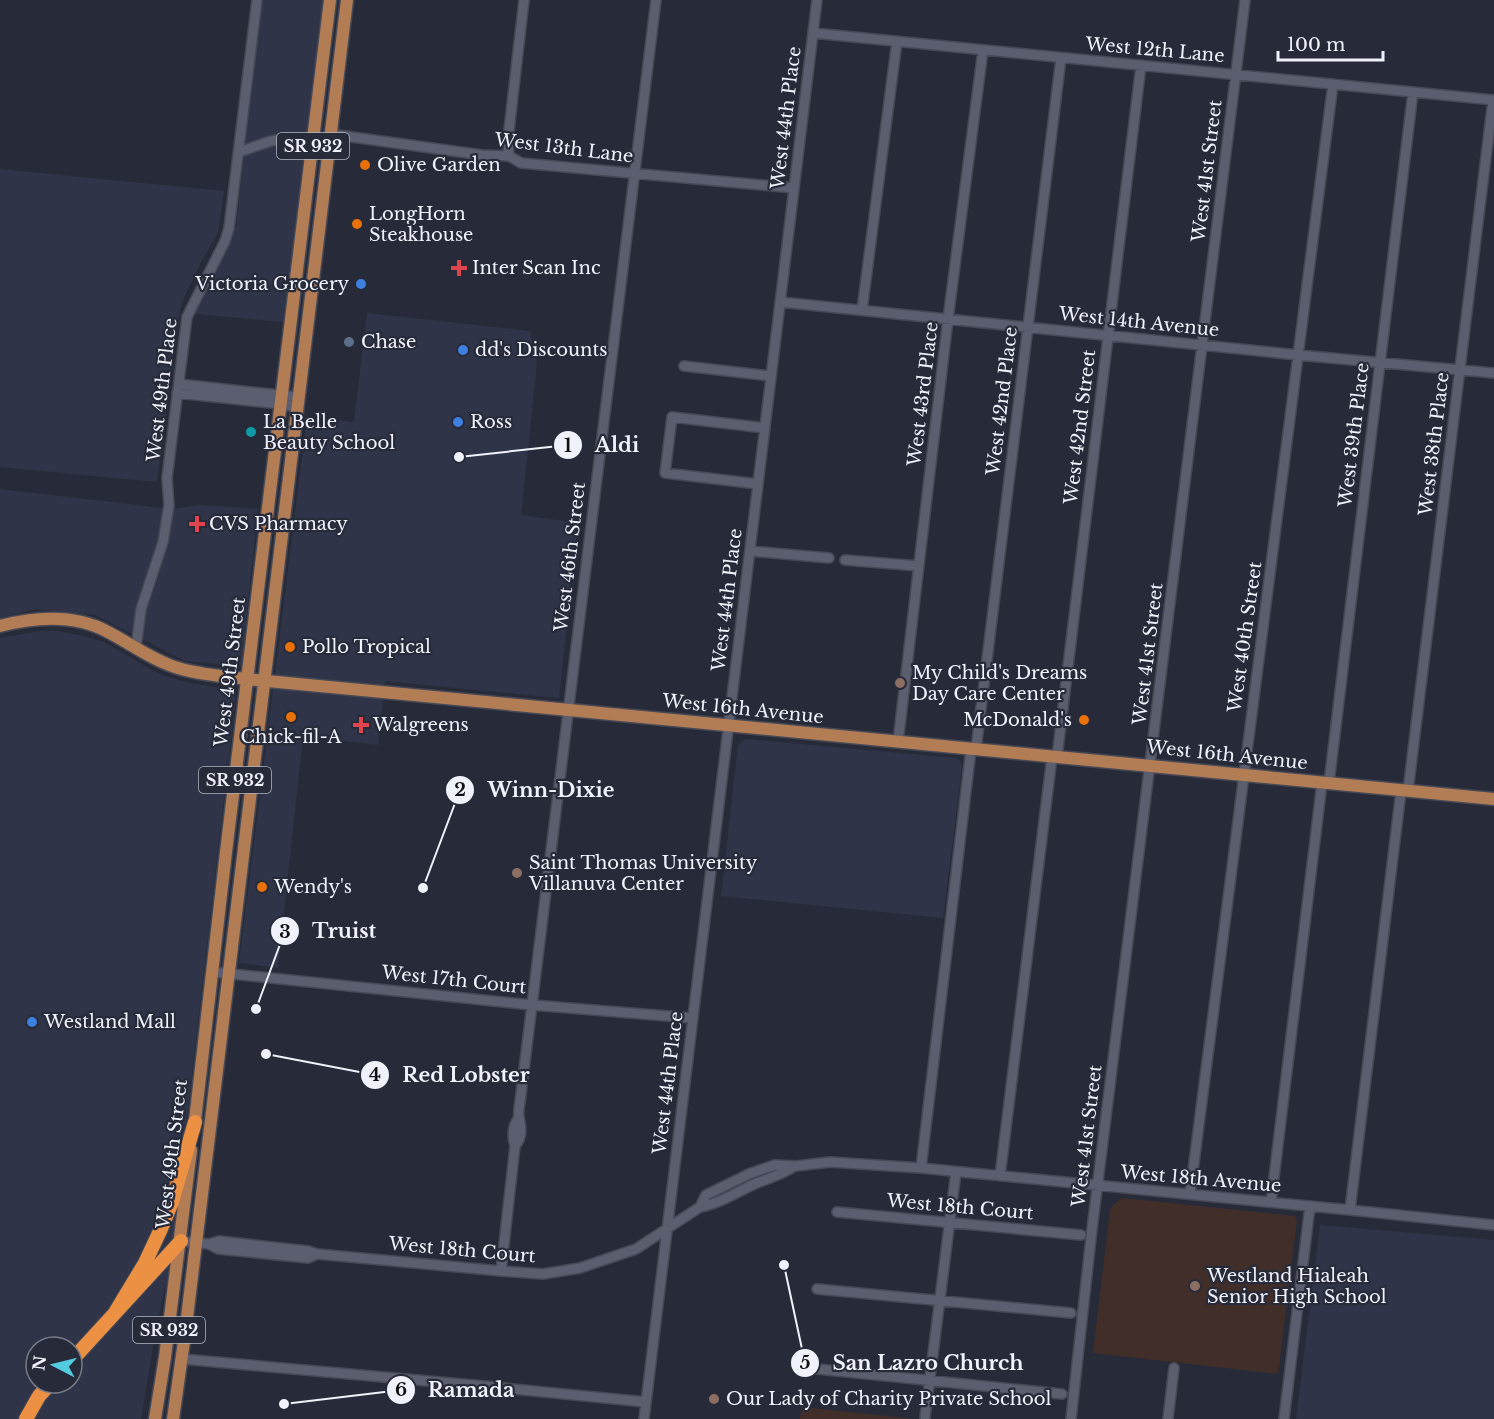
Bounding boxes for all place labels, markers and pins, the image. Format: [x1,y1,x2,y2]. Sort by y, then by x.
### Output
place label: Olive Garden [377,154,501,176]
marker: Olive Garden [358,158,372,172]
place label: LongHorn Steakhouse [369,203,473,246]
marker: LongHorn Steakhouse [350,217,364,231]
place label: Inter Scan Inc [472,257,601,279]
marker: Inter Scan Inc [450,259,468,277]
place label: Victoria Grocery [194,273,349,295]
marker: Victoria Grocery [354,277,368,291]
place label: Chase [361,331,416,353]
marker: Chase [342,335,356,349]
place label: dd's Discounts [475,339,607,361]
marker: dd's Discounts [456,343,470,357]
place label: La Belle Beauty School [263,411,395,454]
place label: Ross [470,411,512,433]
marker: Ross [451,415,465,429]
marker: La Belle Beauty School [244,425,258,439]
callout: Aldi [553,426,651,464]
place label: CVS Pharmacy [209,513,348,535]
marker: CVS Pharmacy [190,517,204,531]
place label: Pollo Tropical [302,636,431,658]
marker: Pollo Tropical [283,640,297,654]
place label: My Child's Dreams Day Care Center [912,662,1087,705]
marker: My Child's Dreams Day Care Center [893,676,907,690]
place label: McDonald's [963,709,1072,731]
marker: Chick-fil-A [284,710,298,724]
marker: McDonald's [1077,713,1091,727]
place label: Walgreens [372,714,469,736]
marker: Walgreens [354,718,368,732]
place label: Chick-fil-A [241,726,342,748]
callout: Winn-Dixie [445,771,626,809]
place label: Saint Thomas University Villanuva Center [528,852,758,895]
marker: Saint Thomas University Villanuva Center [510,866,524,880]
place label: Wendy's [273,876,352,898]
marker: Wendy's [255,880,269,894]
callout: Truist [270,912,388,950]
place label: Westland Mall [43,1011,176,1033]
marker: Westland Mall [25,1015,39,1029]
callout: Red Lobster [360,1056,542,1094]
place label: Westland Hialeah Senior High School [1206,1265,1387,1308]
marker: Westland Hialeah Senior High School [1188,1279,1202,1293]
callout: San Lazro Church [790,1344,1036,1382]
callout: Ramada [386,1371,527,1409]
place label: Our Lady of Charity Private School [726,1388,1052,1410]
marker: Our Lady of Charity Private School [707,1392,721,1406]

